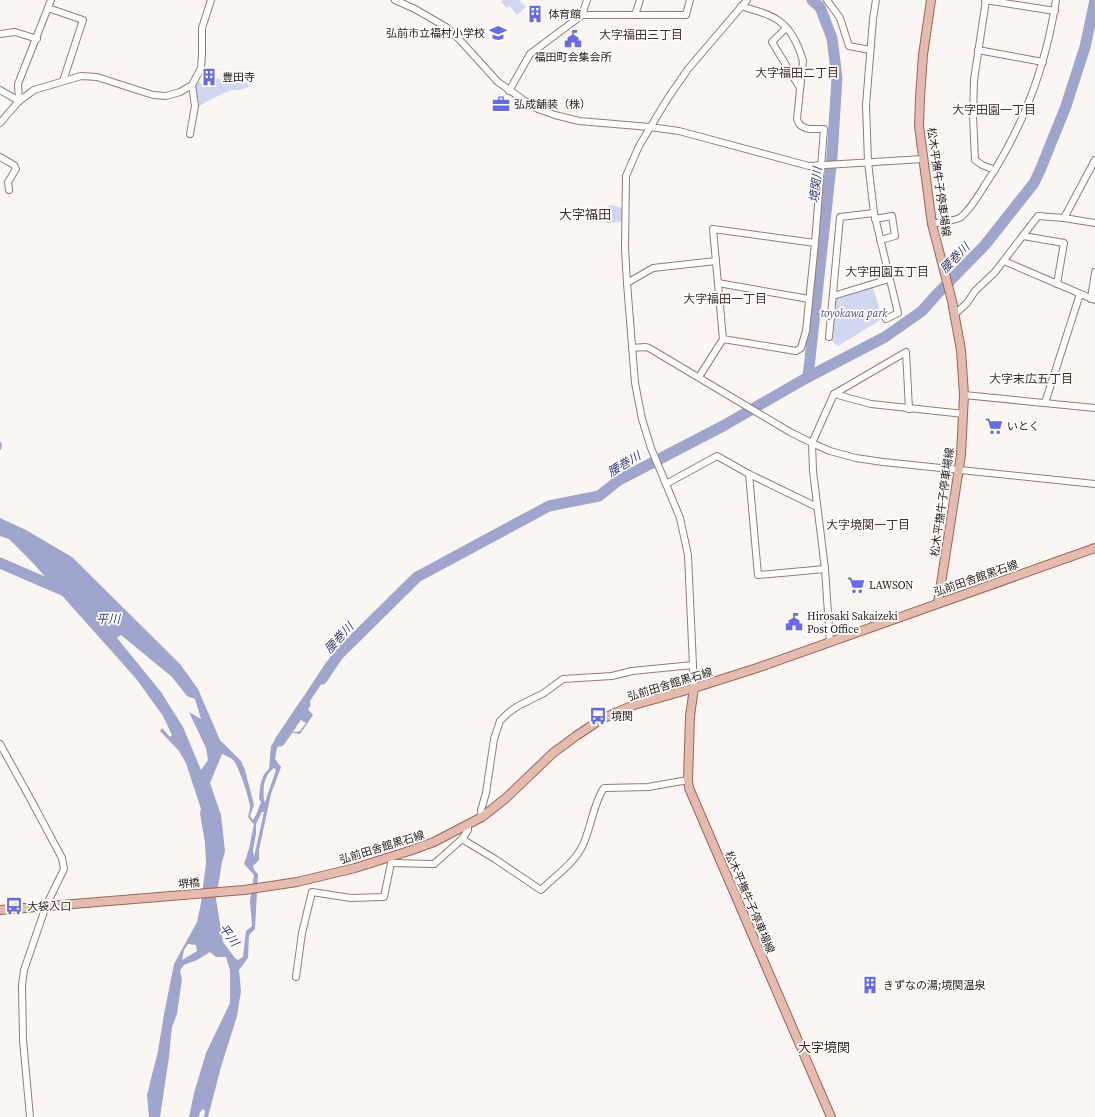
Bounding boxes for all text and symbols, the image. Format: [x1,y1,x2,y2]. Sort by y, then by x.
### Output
building icon: 体育館 [525,4,545,24]
place label: 体育館 [548,7,581,22]
school or university icon: 弘前市立福村小学校 [488,23,508,43]
place label: 弘前市立福村小学校 [386,26,485,41]
district label: 大字福田三丁目 [599,27,683,43]
public building icon: 福田町会集会所 [563,29,583,49]
place label: 福田町会集会所 [535,50,612,65]
district label: 大字福田二丁目 [755,65,839,81]
building icon: 豊田寺 [199,67,219,87]
place label: 豊田寺 [222,70,255,85]
office icon: 弘成舗装（株） [491,94,511,114]
place label: 弘成舗装（株） [514,97,591,112]
district label: 大字田園一丁目 [952,102,1036,118]
street label: 松木平撫牛子停車場線 [923,127,954,238]
water label: 境関川 [806,164,826,204]
district label: 大字福田 [559,206,611,223]
water label: 腰巻川 [937,238,975,277]
district label: 大字田園五丁目 [845,264,929,280]
district label: 大字福田一丁目 [683,291,767,307]
park label: toyokawa park [820,306,888,321]
district label: 大字末広五丁目 [989,371,1073,387]
supermarket icon: いとく [984,416,1004,436]
place label: いとく [1007,419,1040,434]
water label: 腰巻川 [604,447,645,480]
street label: 松木平撫牛子停車場線 [927,447,958,558]
district label: 大字境関一丁目 [826,517,910,533]
street label: 弘前田舎館黒石線 [932,557,1020,600]
supermarket icon: LAWSON [846,575,866,595]
place label: LAWSON [869,578,913,593]
place label: Hirosaki Sakaizeki Post Office [807,609,898,637]
water label: 平川 [96,611,122,627]
public building icon: Hirosaki Sakaizeki Post Office [784,612,804,632]
water label: 腰巻川 [321,618,358,657]
street label: 弘前田舎館黒石線 [626,664,714,705]
bus stop icon: 境関 [588,706,608,726]
place label: 境関 [611,709,633,724]
street label: 弘前田舎館黒石線 [338,827,426,868]
street label: 松木平撫牛子停車場線 [721,849,778,956]
street label: 堺橋 [177,875,201,892]
bus stop icon: 大袋入口 [4,896,24,916]
place label: 大袋入口 [27,899,71,914]
water label: 平川 [215,921,244,951]
building icon: きずなの湯;境関温泉 [860,975,880,995]
place label: きずなの湯;境関温泉 [883,978,986,993]
district label: 大字境関 [798,1039,850,1056]

